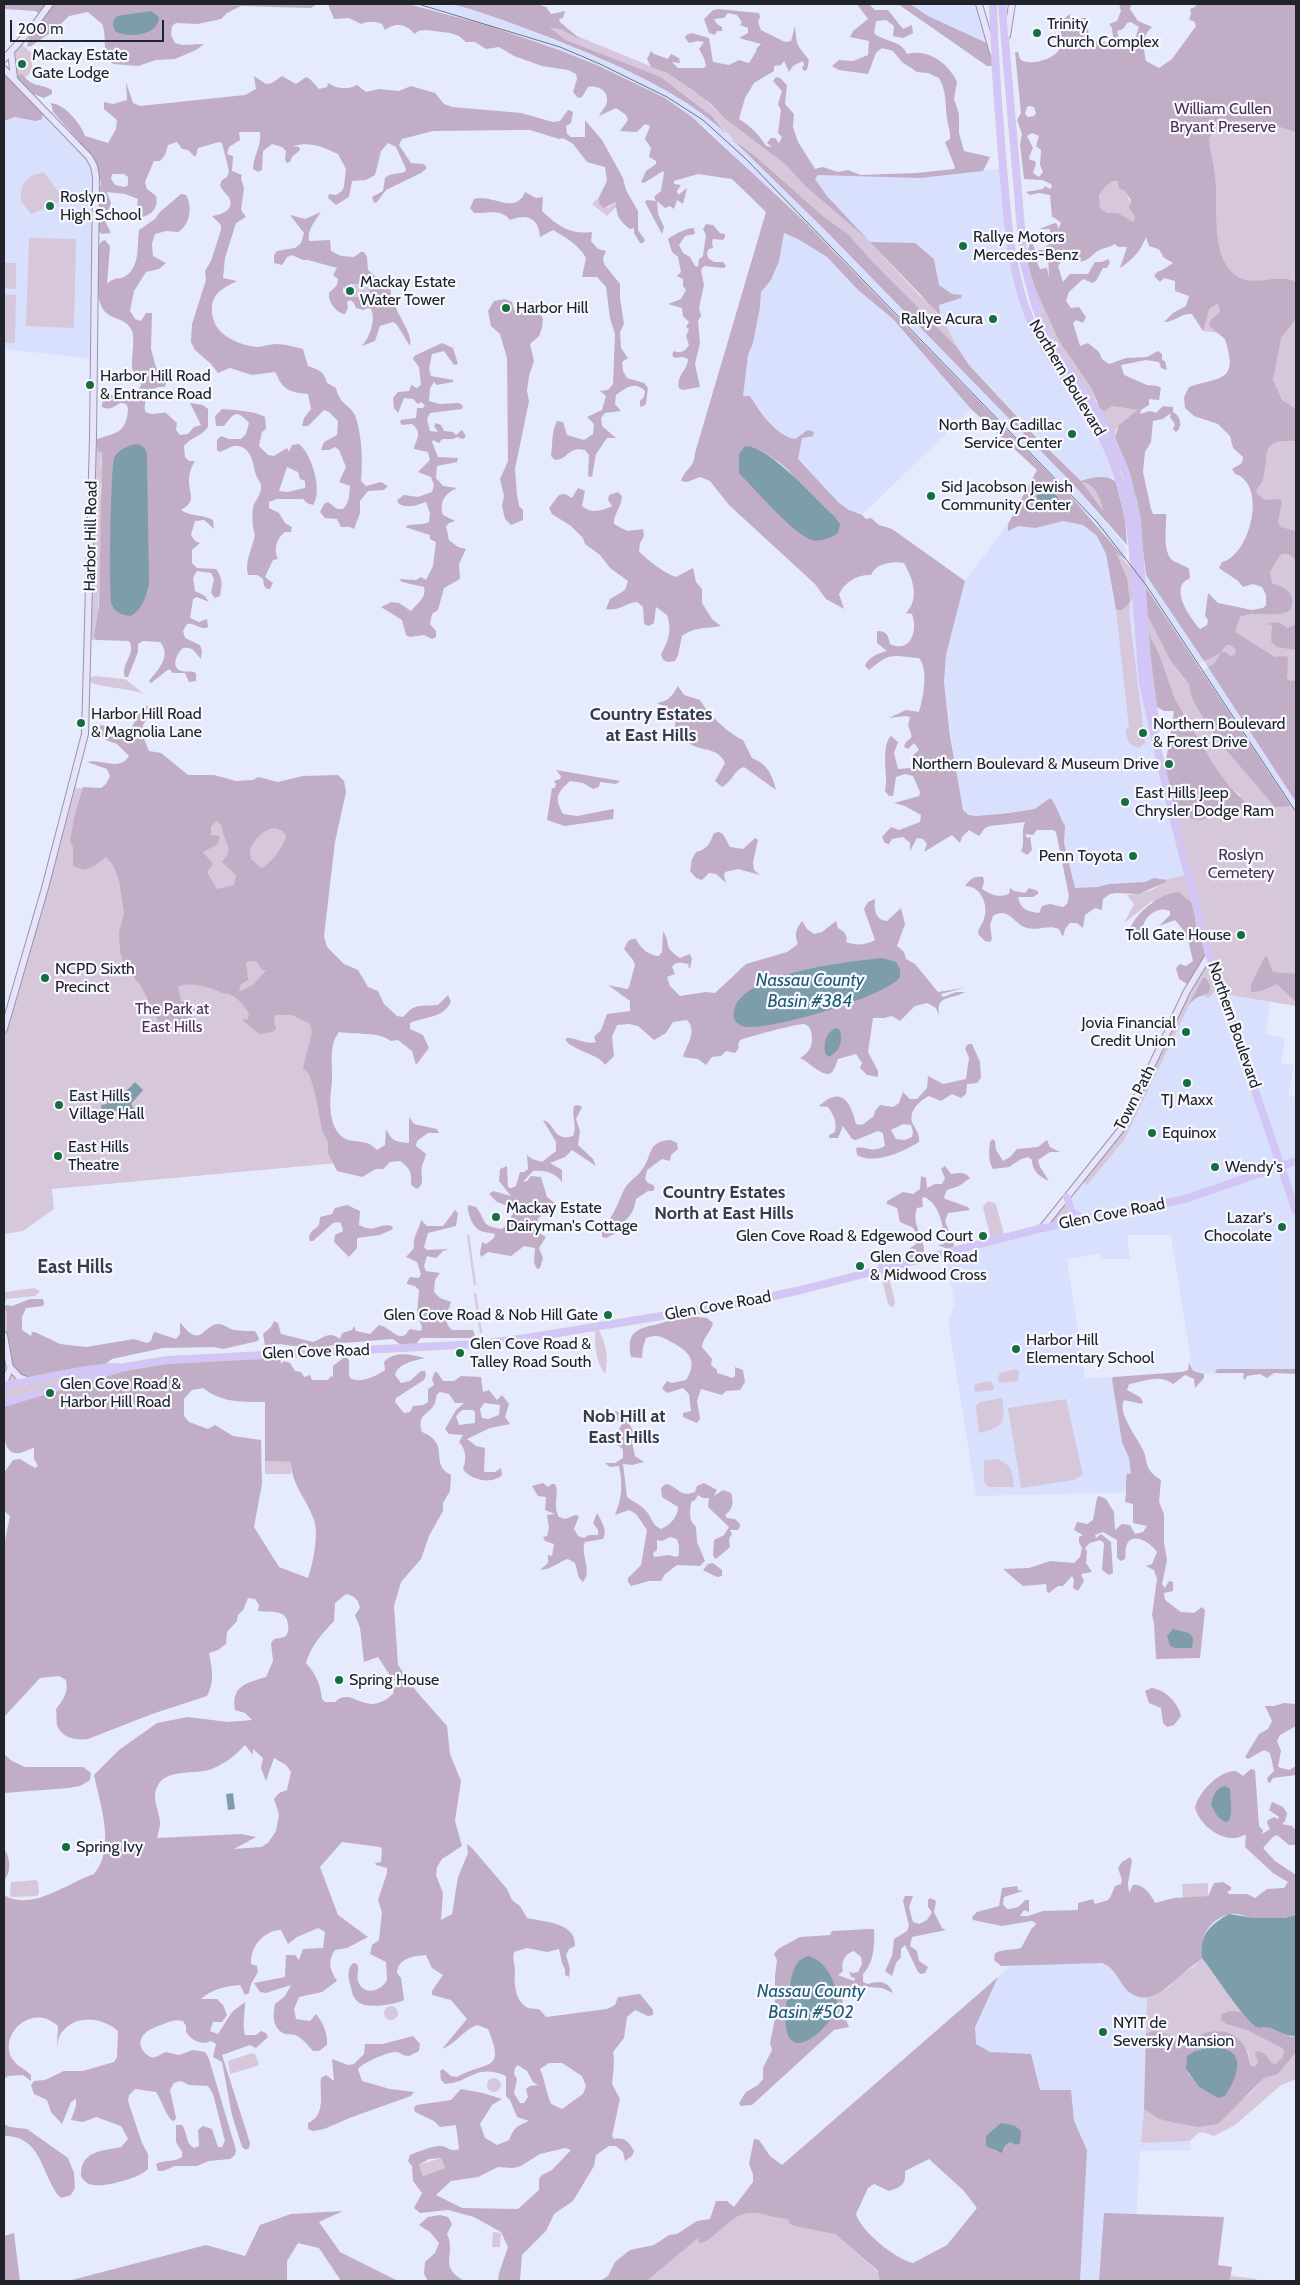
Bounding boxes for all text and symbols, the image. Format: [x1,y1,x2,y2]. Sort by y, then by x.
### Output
scale bar [12,10,166,42]
place label: Trinity Church Complex [1047,14,1159,52]
text: 200 m [18,20,63,38]
marker: Trinity Church Complex [1031,27,1043,39]
place label: Mackay Estate Gate Lodge [32,45,128,83]
marker: Mackay Estate Gate Lodge [16,58,28,70]
park label: William Cullen Bryant Preserve [1170,99,1276,137]
place label: Roslyn High School [60,187,141,225]
marker: Roslyn High School [44,200,56,212]
place label: Rallye Motors Mercedes-Benz [973,227,1079,265]
marker: Rallye Motors Mercedes-Benz [957,240,969,252]
place label: Mackay Estate Water Tower [360,272,456,310]
marker: Mackay Estate Water Tower [344,285,356,297]
place label: Harbor Hill [516,298,588,318]
marker: Harbor Hill [500,302,512,314]
place label: Rallye Acura [901,309,983,329]
marker: Rallye Acura [987,313,999,325]
street label: Northern Boulevard [1025,316,1109,440]
place label: Harbor Hill Road & Entrance Road [100,366,212,404]
marker: Harbor Hill Road & Entrance Road [84,379,96,391]
place label: North Bay Cadillac Service Center [939,415,1062,453]
marker: North Bay Cadillac Service Center [1066,428,1078,440]
place label: Sid Jacobson Jewish Community Center [941,477,1073,515]
street label: Harbor Hill Road [80,481,102,591]
marker: Sid Jacobson Jewish Community Center [925,490,937,502]
place label: Harbor Hill Road & Magnolia Lane [91,704,202,742]
district label: Country Estates at East Hills [590,704,712,746]
place label: Northern Boulevard & Forest Drive [1153,714,1285,752]
marker: Harbor Hill Road & Magnolia Lane [75,717,87,729]
marker: Northern Boulevard & Forest Drive [1137,727,1149,739]
place label: Northern Boulevard & Museum Drive [912,754,1159,774]
marker: Northern Boulevard & Museum Drive [1163,758,1175,770]
place label: East Hills Jeep Chrysler Dodge Ram [1135,783,1274,821]
marker: East Hills Jeep Chrysler Dodge Ram [1119,796,1131,808]
park label: Roslyn Cemetery [1208,845,1274,883]
place label: Penn Toyota [1039,846,1123,866]
marker: Penn Toyota [1127,850,1139,862]
place label: Toll Gate House [1125,925,1231,945]
marker: Toll Gate House [1235,929,1247,941]
place label: NCPD Sixth Precinct [55,959,135,997]
street label: Northern Boulevard [1203,959,1265,1091]
water label: Nassau County Basin #384 [756,970,864,1012]
marker: NCPD Sixth Precinct [39,972,51,984]
park label: The Park at East Hills [135,999,209,1037]
place label: Jovia Financial Credit Union [1082,1013,1176,1051]
marker: Jovia Financial Credit Union [1180,1026,1192,1038]
street label: Town Path [1110,1062,1160,1134]
marker: TJ Maxx [1181,1077,1193,1089]
place label: East Hills Village Hall [69,1086,144,1124]
place label: TJ Maxx [1161,1090,1213,1110]
marker: East Hills Village Hall [53,1099,65,1111]
place label: Equinox [1162,1123,1216,1143]
marker: Equinox [1146,1127,1158,1139]
place label: East Hills Theatre [68,1137,129,1175]
marker: East Hills Theatre [52,1150,64,1162]
place label: Wendy's [1225,1157,1283,1177]
marker: Wendy's [1209,1161,1221,1173]
district label: Country Estates North at East Hills [654,1182,794,1224]
street label: Glen Cove Road [1057,1194,1167,1234]
place label: Mackay Estate Dairyman's Cottage [506,1198,638,1236]
place label: Lazar's Chocolate [1204,1208,1272,1246]
marker: Mackay Estate Dairyman's Cottage [490,1211,502,1223]
marker: Lazar's Chocolate [1276,1221,1288,1233]
place label: Glen Cove Road & Edgewood Court [736,1226,973,1246]
marker: Glen Cove Road & Edgewood Court [977,1230,989,1242]
place label: Glen Cove Road & Midwood Cross [870,1247,987,1285]
district label: East Hills [37,1256,113,1278]
marker: Glen Cove Road & Midwood Cross [854,1260,866,1272]
street label: Glen Cove Road [663,1287,773,1325]
place label: Glen Cove Road & Nob Hill Gate [384,1305,598,1325]
marker: Glen Cove Road & Nob Hill Gate [602,1309,614,1321]
place label: Harbor Hill Elementary School [1026,1330,1154,1368]
place label: Glen Cove Road & Talley Road South [470,1334,591,1372]
street label: Glen Cove Road [262,1341,370,1363]
marker: Harbor Hill Elementary School [1010,1343,1022,1355]
marker: Glen Cove Road & Talley Road South [454,1347,466,1359]
place label: Glen Cove Road & Harbor Hill Road [60,1374,181,1412]
marker: Glen Cove Road & Harbor Hill Road [44,1387,56,1399]
district label: Nob Hill at East Hills [583,1406,665,1448]
place label: Spring House [349,1670,439,1690]
marker: Spring House [333,1674,345,1686]
place label: Spring Ivy [76,1837,143,1857]
marker: Spring Ivy [60,1841,72,1853]
water label: Nassau County Basin #502 [757,1981,865,2024]
place label: NYIT de Seversky Mansion [1113,2013,1234,2051]
marker: NYIT de Seversky Mansion [1097,2026,1109,2038]

